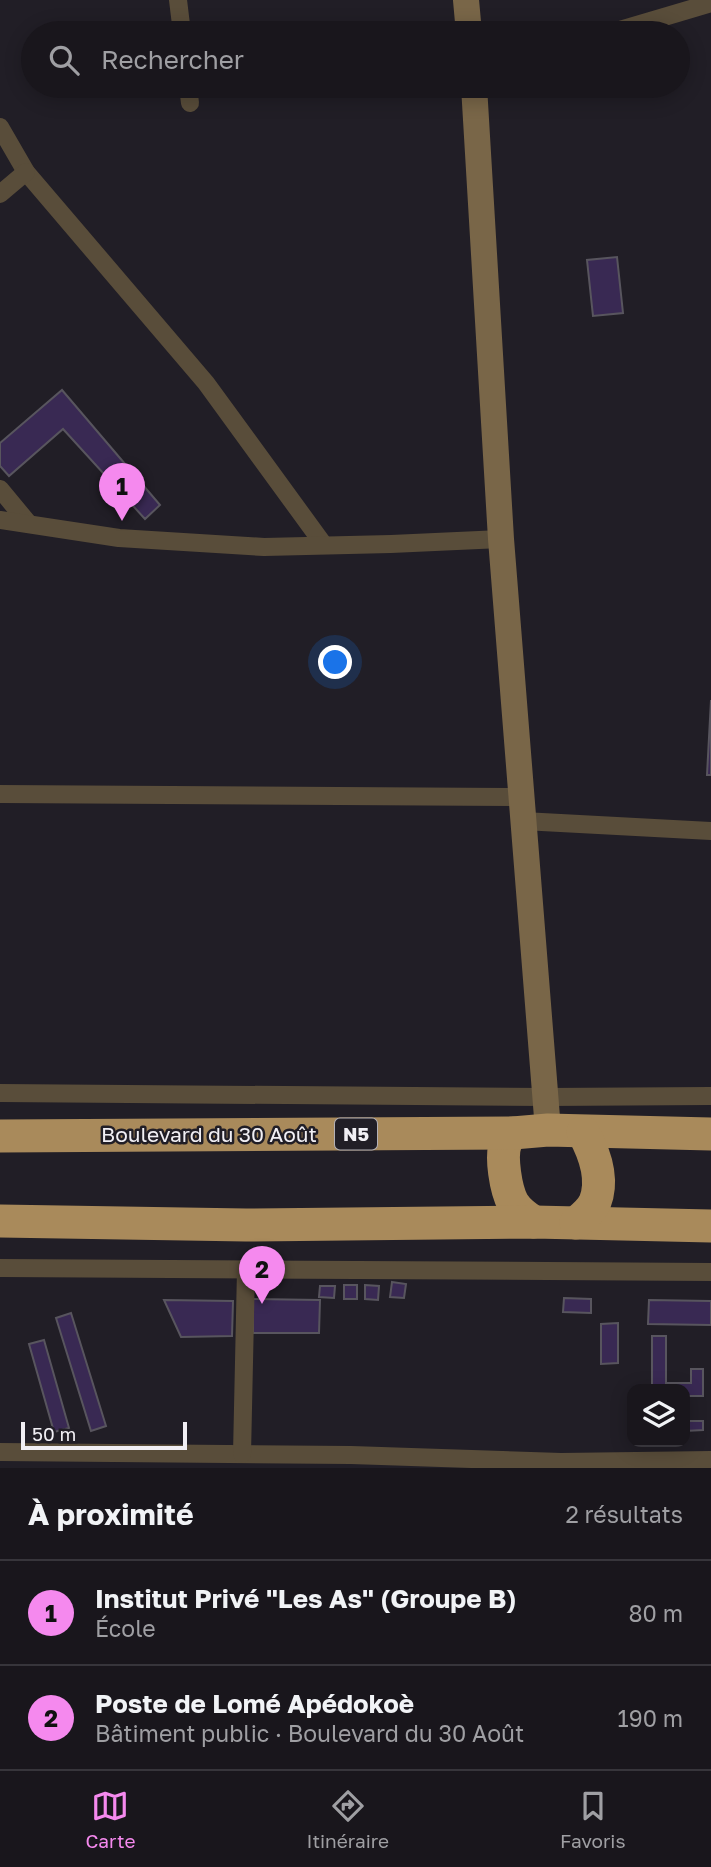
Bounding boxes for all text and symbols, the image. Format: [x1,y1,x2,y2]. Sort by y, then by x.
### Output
search box [21,21,690,98]
icon: search [45,41,83,79]
text: Rechercher [101,44,244,75]
pin: 1 [99,463,145,521]
your location [318,645,352,679]
road number: N5 [335,1118,377,1150]
street label: Boulevard du 30 Août [101,1121,317,1147]
pin: 2 [239,1246,285,1304]
map controls [627,1384,690,1447]
button: layers [627,1384,690,1447]
scale bar [21,1419,187,1451]
text: 50 m [32,1422,76,1445]
text: À proximité [28,1496,194,1532]
text: 2 résultats [565,1500,683,1528]
text: Institut Privé "Les As" (Groupe B) [95,1583,516,1614]
text: 1 [45,1599,57,1627]
text: 80 m [629,1599,683,1627]
text: École [95,1614,156,1642]
text: Poste de Lomé Apédokoè [95,1688,414,1719]
text: 2 [44,1704,58,1732]
text: 190 m [618,1704,683,1732]
text: Bâtiment public · Boulevard du 30 Août [95,1719,524,1747]
tab: Carte [85,1787,136,1852]
tab: Itinéraire [306,1787,389,1852]
tab: Favoris [560,1787,626,1852]

